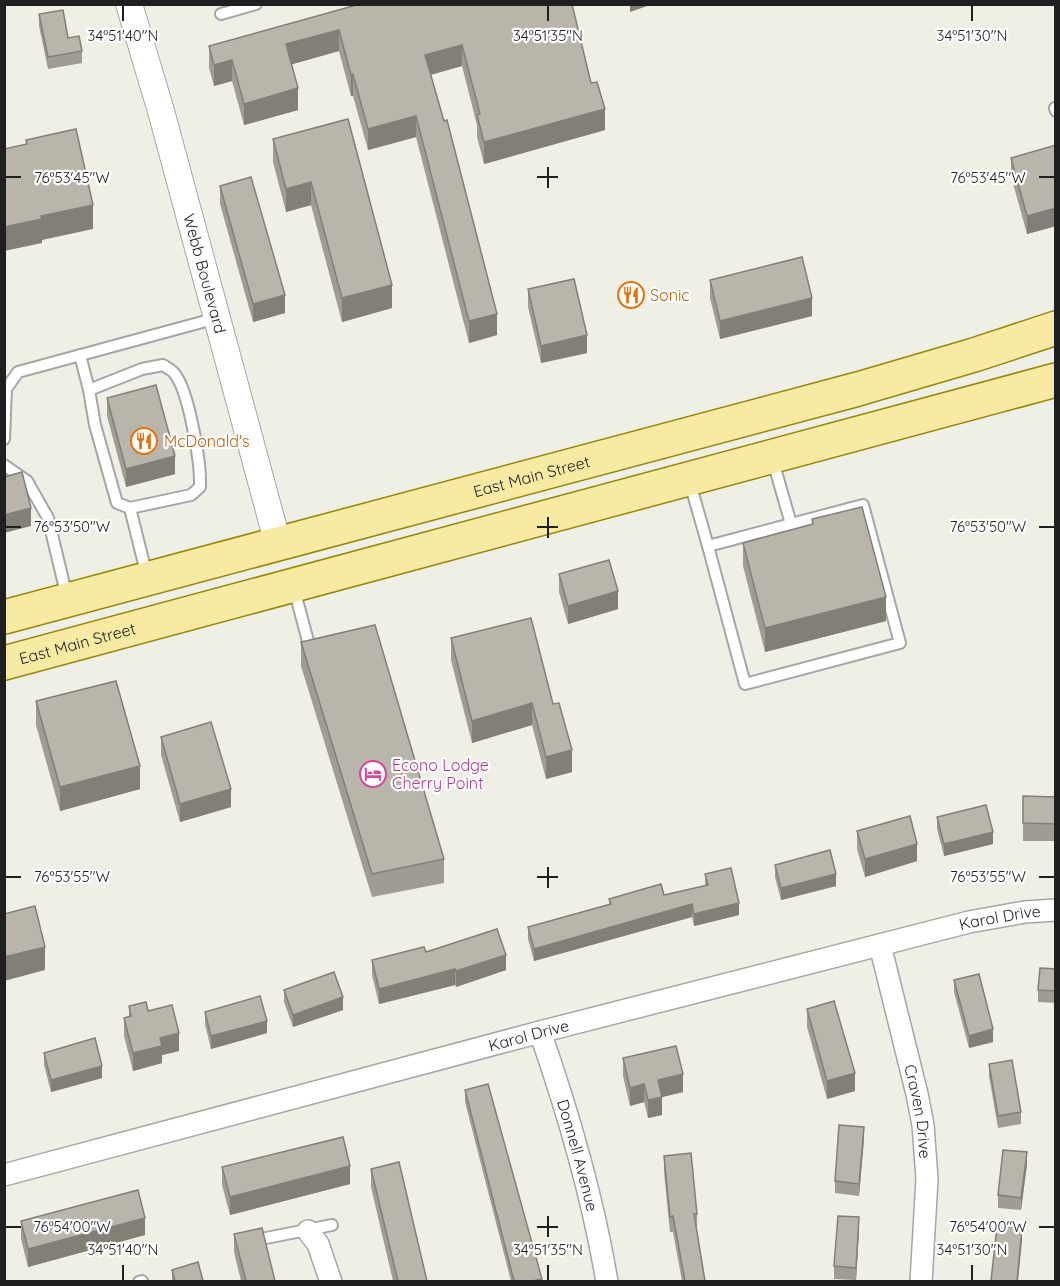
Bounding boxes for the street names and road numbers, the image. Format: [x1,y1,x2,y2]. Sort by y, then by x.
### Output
street label: Webb Boulevard [179,211,231,336]
street label: East Main Street [471,451,592,501]
street label: East Main Street [17,618,138,668]
street label: Karol Drive [957,901,1041,934]
street label: Karol Drive [486,1015,571,1055]
street label: Craven Drive [900,1062,935,1159]
street label: Donnell Avenue [553,1097,603,1213]

